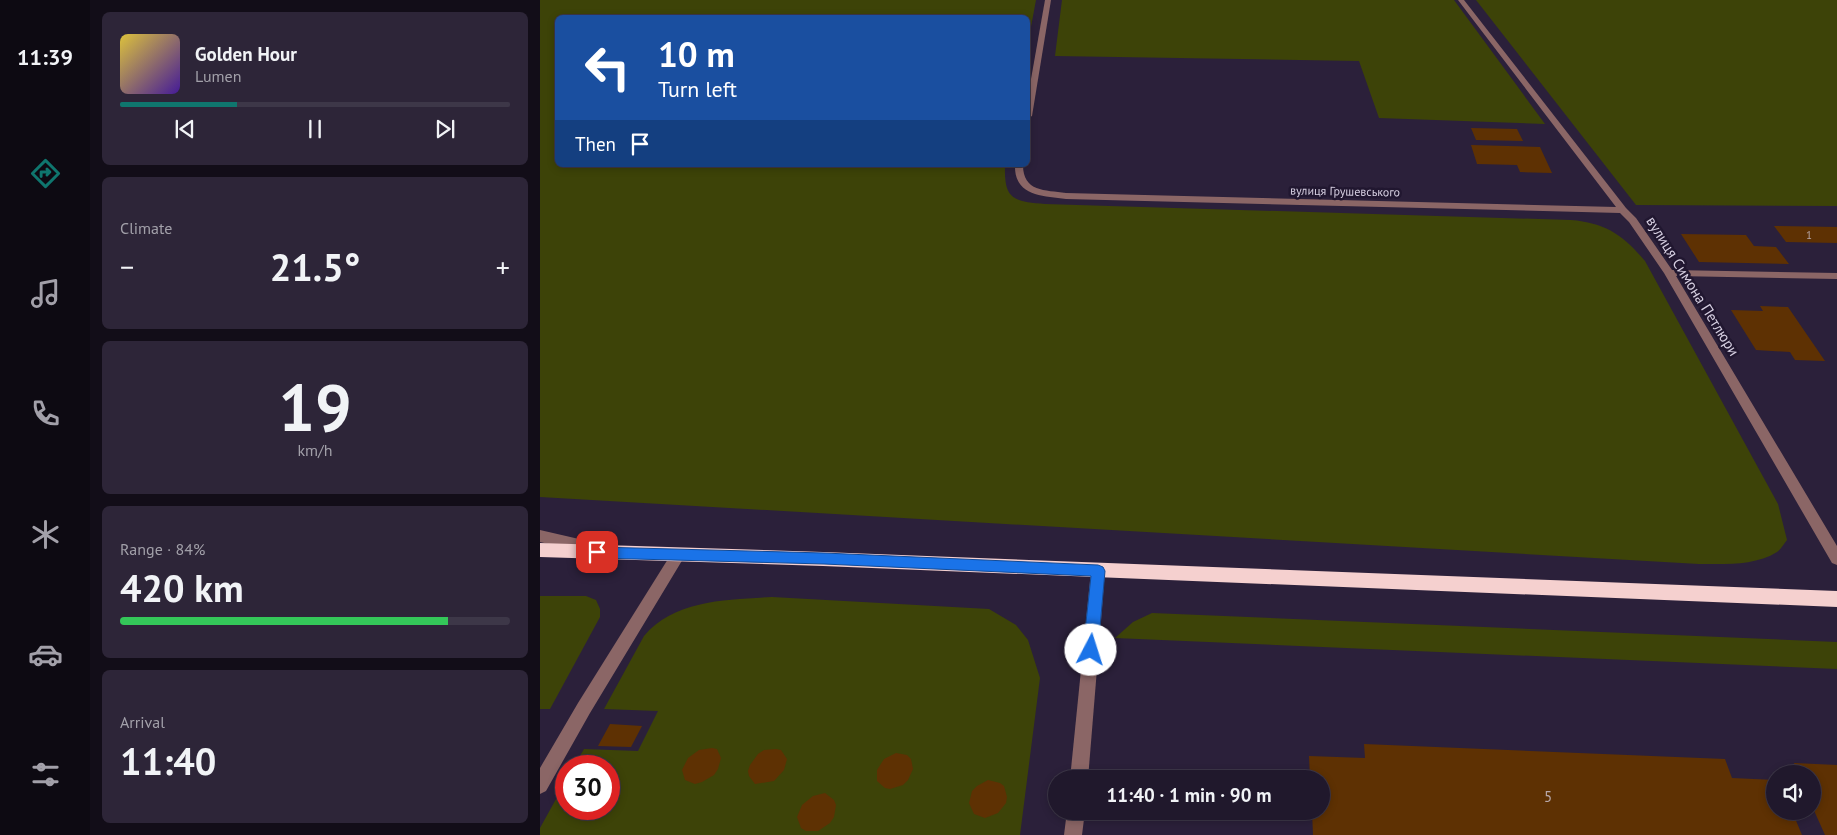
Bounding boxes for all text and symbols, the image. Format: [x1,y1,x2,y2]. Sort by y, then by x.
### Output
text: 10 m [658,31,735,77]
icon: left [575,35,640,100]
text: Golden Hour [195,42,297,66]
text: 11:39 [17,43,73,71]
text: Lumen [195,66,241,86]
text: Turn left [658,75,737,103]
icon: previous [171,115,199,143]
icon: pause [301,115,329,143]
icon: next [431,115,459,143]
icon: arrive [626,130,654,158]
text: Then [575,132,616,156]
icon: directions [28,156,63,191]
street label: вулиця Грушевського [1290,183,1400,199]
street label: вулиця Симона Петлюри [1642,213,1744,359]
text: Climate [120,218,172,238]
house number: 1 [1806,228,1812,242]
text: 21.5° [270,242,360,291]
text: − [120,248,134,285]
text: + [496,248,510,285]
icon: music [28,276,63,311]
text: 19 [278,365,352,449]
icon: phone [28,396,63,431]
text: km/h [297,440,333,460]
icon: climate [28,517,63,552]
pin [576,531,618,573]
icon: arrive [583,538,611,566]
text: Range · 84% [120,539,205,559]
text: 420 km [120,563,244,612]
position arrow [1064,623,1116,675]
icon: car [28,637,63,672]
text: Arrival [120,712,165,732]
text: 11:40 [120,736,216,785]
speed limit sign: 30 [555,755,620,820]
icon: filters [28,757,63,792]
map controls [1766,765,1821,820]
button: sound [1766,765,1821,820]
text: 11:40 · 1 min · 90 m [1106,783,1272,807]
house number: 5 [1544,787,1552,806]

